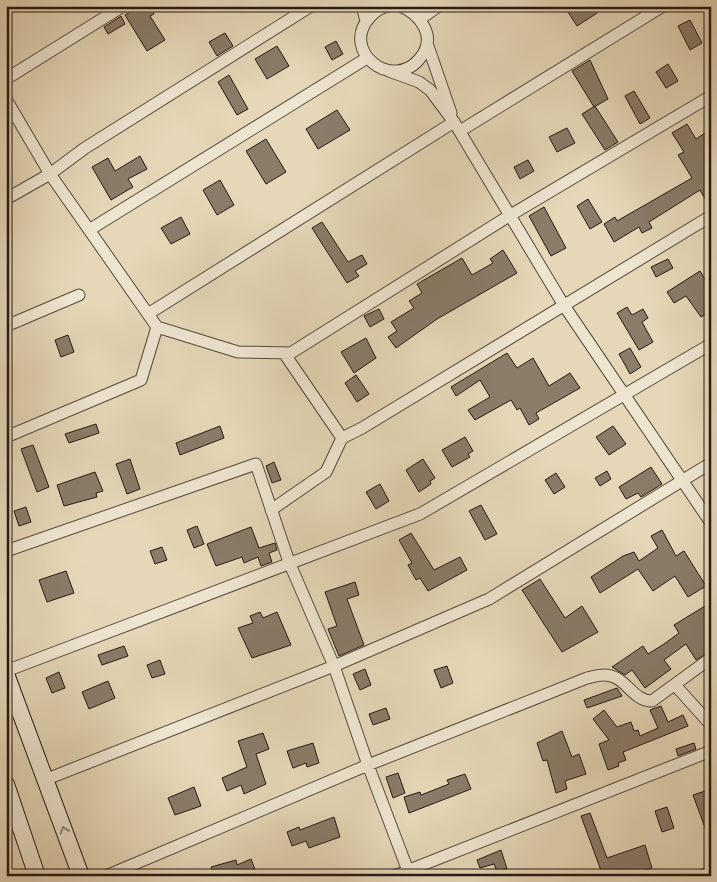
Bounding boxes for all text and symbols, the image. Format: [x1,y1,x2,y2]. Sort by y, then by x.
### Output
one-way arrow [60,826,70,834]

